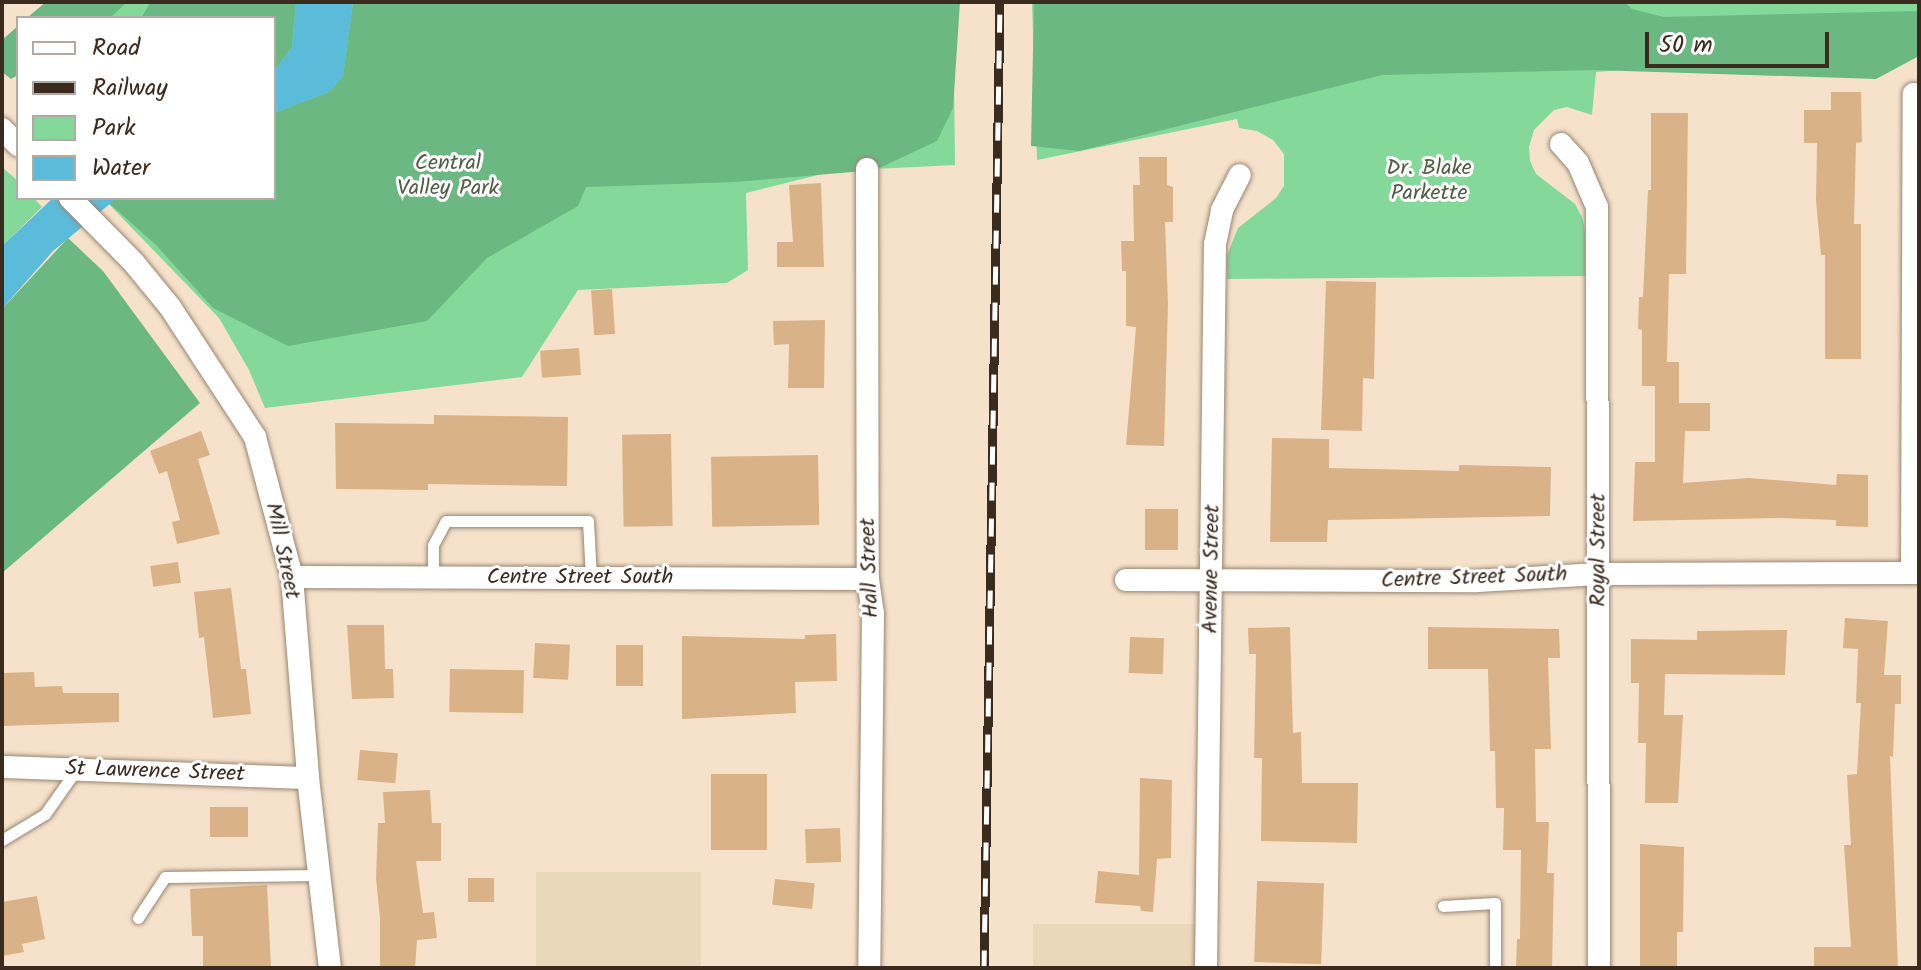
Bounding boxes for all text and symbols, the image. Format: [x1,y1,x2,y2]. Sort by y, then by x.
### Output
legend [16,16,276,200]
scale bar [1649,16,1833,66]
text: 50 m [1659,26,1713,65]
text: Road [92,29,140,68]
text: Railway [92,69,168,108]
text: Park [92,109,136,148]
text: Water [92,149,150,188]
park label: Central Valley Park [397,150,499,202]
park label: Dr. Blake Parkette [1386,155,1472,206]
street label: Royal Street [1586,493,1612,607]
street label: Mill Street [259,500,305,602]
street label: Avenue Street [1198,504,1226,634]
street label: Hall Street [855,517,885,619]
street label: Centre Street South [1380,562,1568,594]
street label: Centre Street South [487,565,673,591]
street label: St Lawrence Street [65,756,245,788]

